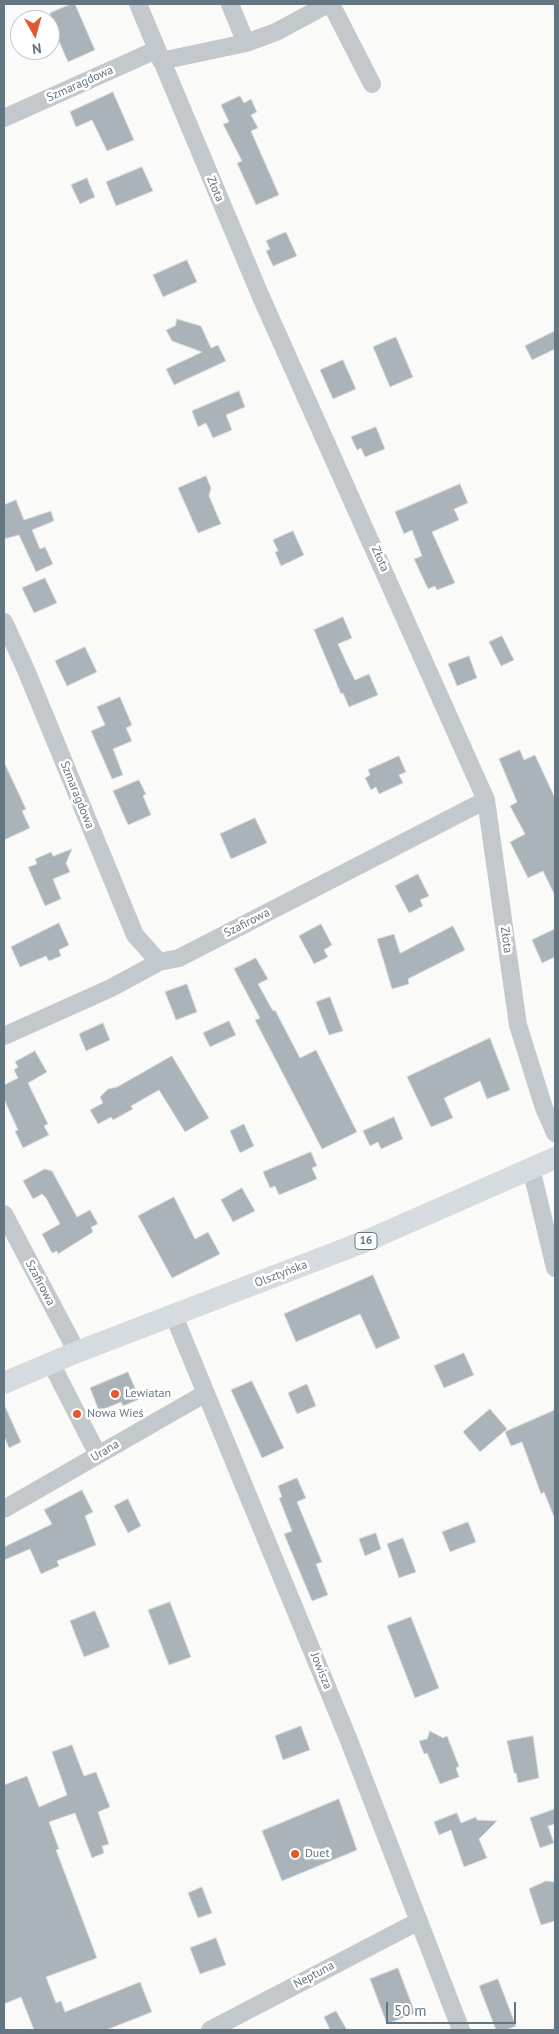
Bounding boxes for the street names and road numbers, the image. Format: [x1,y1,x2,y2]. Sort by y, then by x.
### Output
street label: Szmaragdowa [44,63,116,105]
street label: Złota [203,174,227,204]
street label: Złota [368,544,392,574]
street label: Szmaragdowa [57,759,97,831]
street label: Szafirowa [222,905,272,941]
street label: Złota [497,926,515,954]
road number: 16 [355,1232,377,1250]
street label: Olsztyńska [253,1257,309,1291]
street label: Szafirowa [22,1258,58,1308]
street label: Urana [88,1437,122,1465]
street label: Jowisza [307,1651,335,1691]
street label: Neptuna [291,1958,337,1992]

